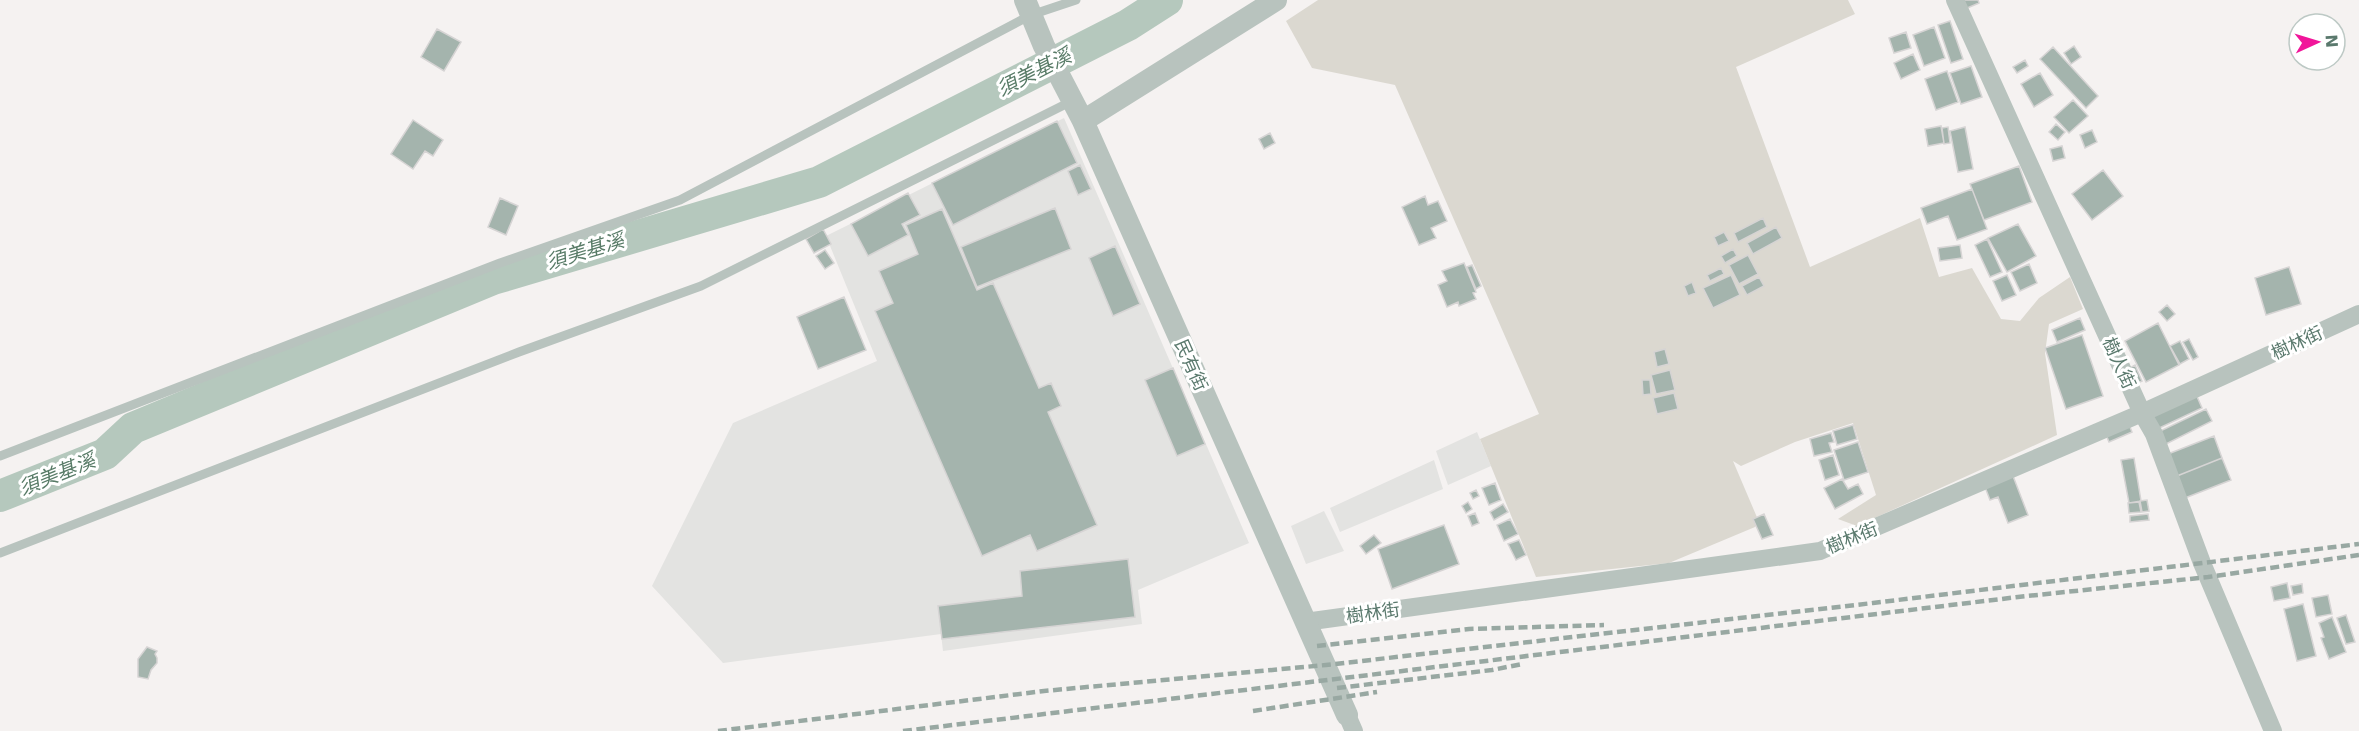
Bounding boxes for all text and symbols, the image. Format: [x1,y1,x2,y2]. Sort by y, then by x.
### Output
north arrow [2287,12,2347,72]
text: N [2322,34,2341,48]
water label: 須美基溪 [993,42,1078,101]
water label: 須美基溪 [543,227,630,274]
street label: 樹林街 [2268,322,2326,363]
street label: 樹人街 [2099,334,2140,392]
street label: 民有街 [1171,336,1212,394]
water label: 須美基溪 [15,447,101,500]
street label: 樹林街 [1823,518,1881,557]
street label: 樹林街 [1345,598,1401,627]

